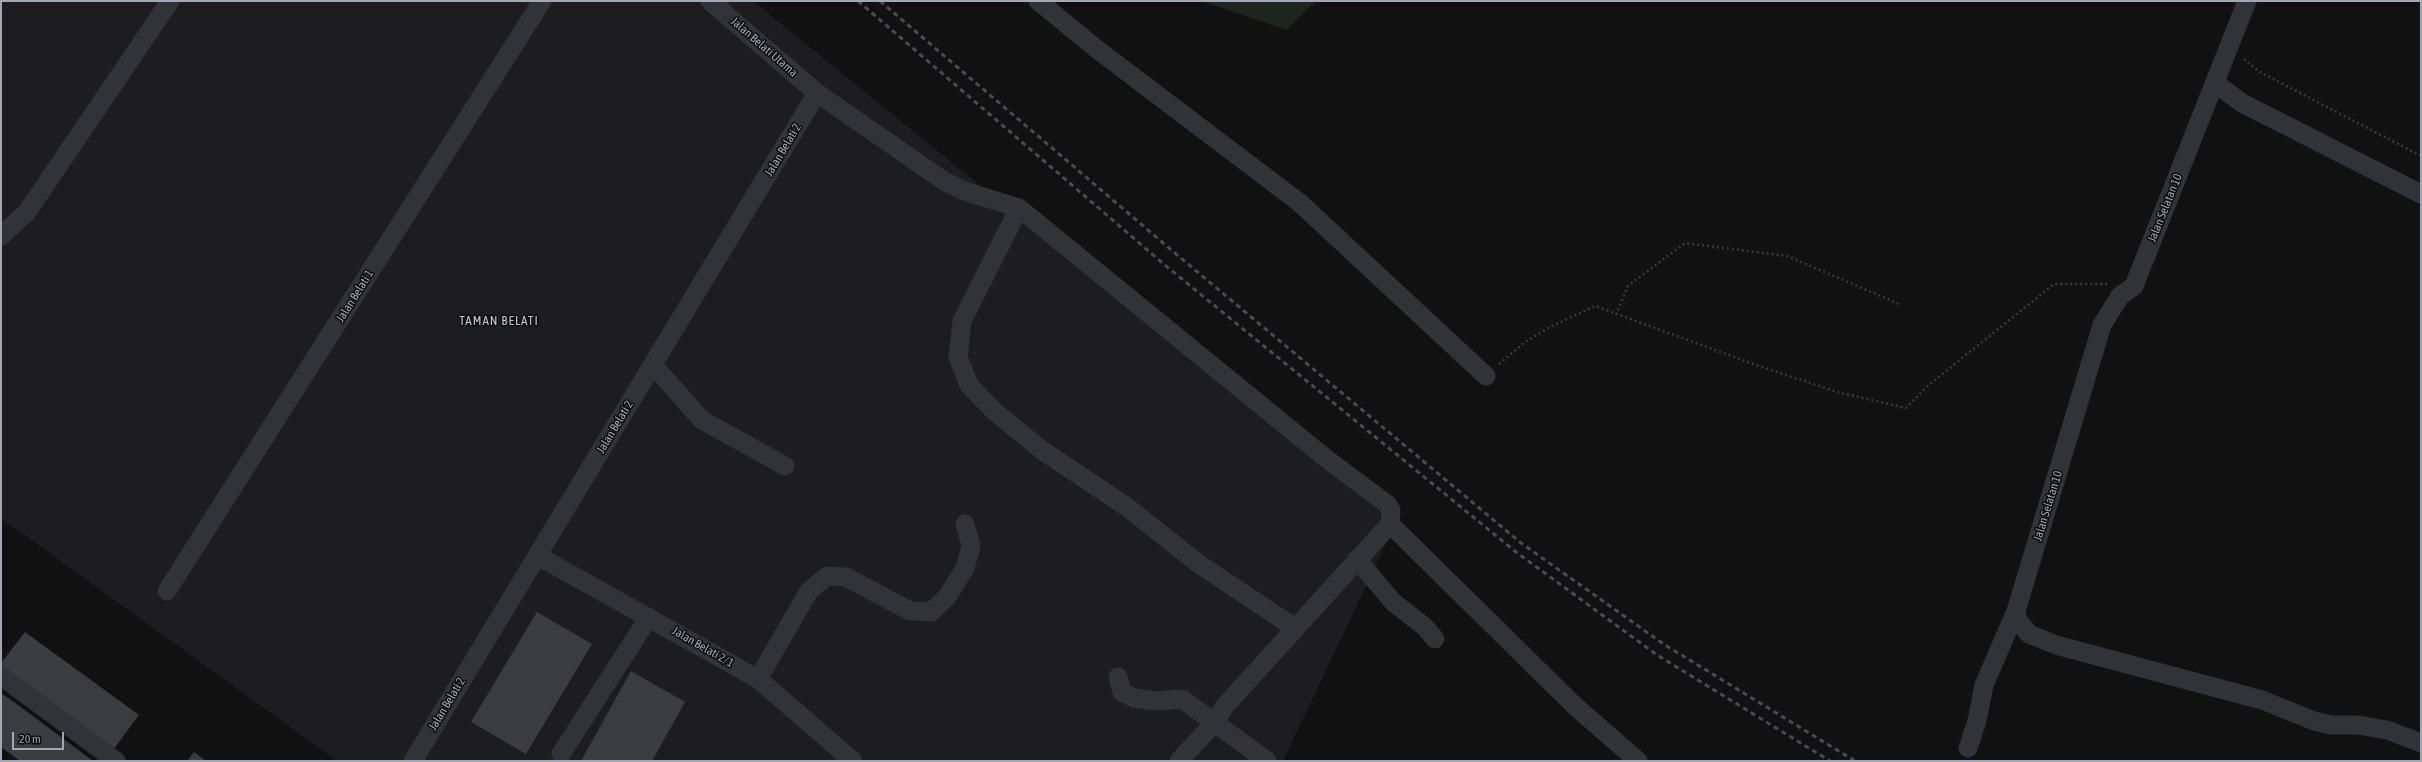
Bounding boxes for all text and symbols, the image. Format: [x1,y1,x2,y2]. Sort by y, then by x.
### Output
street label: Jalan Belati Utama [728,14,800,80]
street label: Jalan Belati 2 [762,121,804,179]
street label: Jalan Selatan 10 [2145,172,2185,244]
street label: Jalan Belati 1 [333,267,377,325]
district label: TAMAN BELATI [459,313,539,329]
street label: Jalan Belati 2 [594,398,636,456]
street label: Jalan Selatan 10 [2030,469,2066,543]
street label: Jalan Belati 2/1 [670,624,736,670]
street label: Jalan Belati 2 [426,675,468,733]
scale bar [14,724,66,750]
text: 20 m [19,732,41,746]

